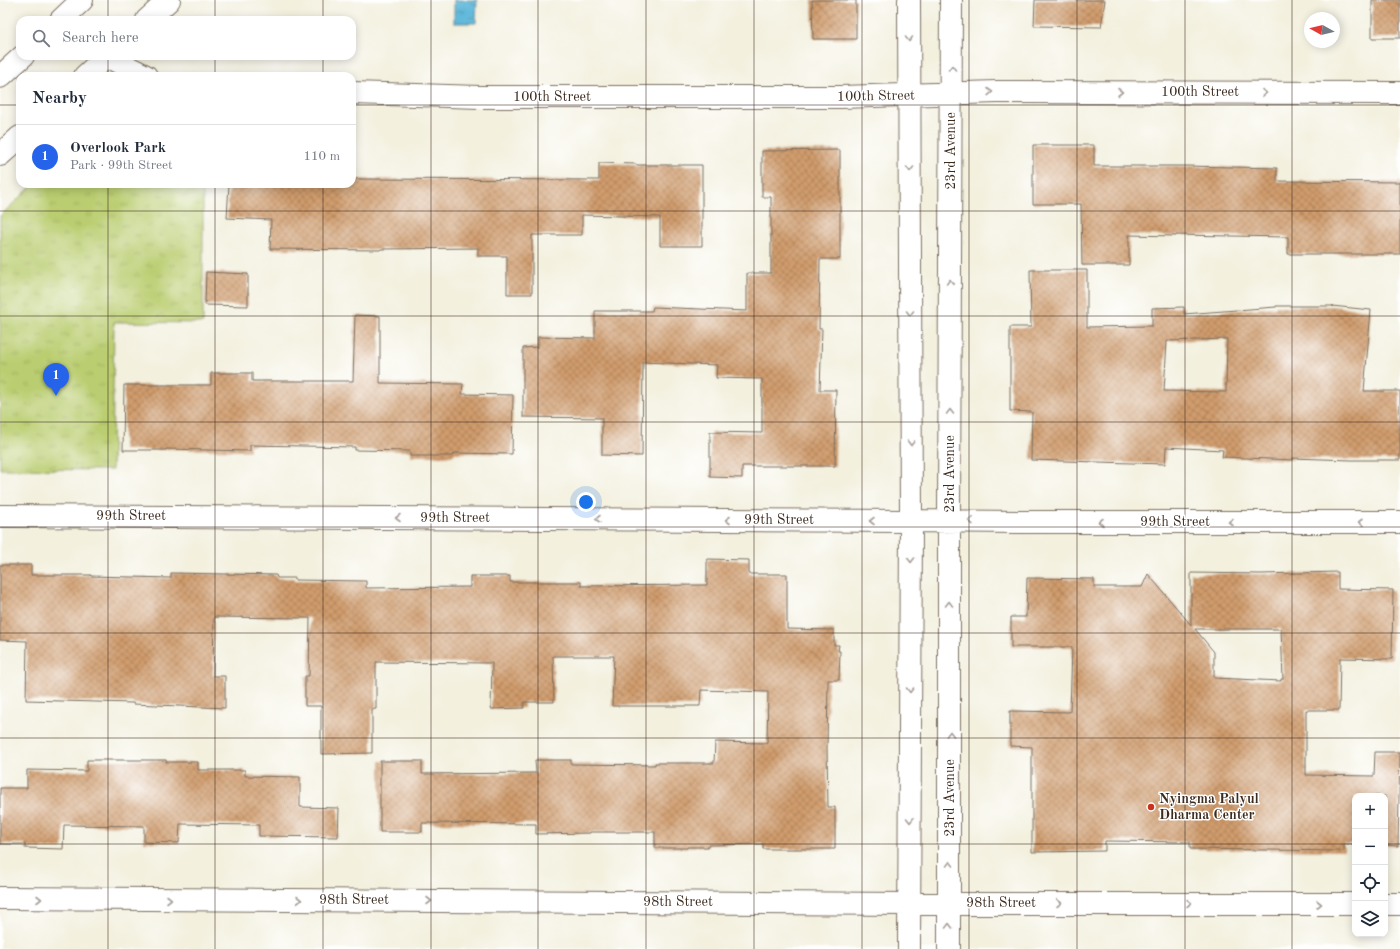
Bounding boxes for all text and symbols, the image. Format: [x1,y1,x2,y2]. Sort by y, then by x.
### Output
north arrow [1304,12,1340,48]
search box [16,16,356,60]
icon: search [30,27,52,49]
text: Search here [62,31,139,46]
one-way arrow [905,36,913,42]
one-way arrow [948,65,956,71]
street label: 100th Street [1161,85,1239,99]
street label: 100th Street [837,88,915,104]
one-way arrow [987,88,993,96]
one-way arrow [1117,88,1123,96]
one-way arrow [1261,89,1267,97]
text: Nearby [32,90,87,107]
street label: 100th Street [513,90,591,104]
street label: 23rd Avenue [944,112,958,190]
text: Overlook Park [70,141,166,156]
text: 1 [41,150,49,163]
text: 110 m [303,150,340,163]
text: Park · 99th Street [70,159,173,172]
one-way arrow [906,166,914,172]
one-way arrow [946,279,954,285]
one-way arrow [906,310,914,316]
pin: 1 [43,363,69,396]
one-way arrow [946,409,954,415]
street label: 23rd Avenue [943,435,957,513]
one-way arrow [907,440,915,446]
your location [576,492,596,512]
street label: 99th Street [96,509,166,523]
street label: 99th Street [420,511,490,525]
street label: 99th Street [744,513,814,527]
one-way arrow [395,514,401,522]
one-way arrow [595,515,601,523]
street label: 99th Street [1140,515,1210,529]
one-way arrow [725,516,731,524]
one-way arrow [869,517,875,525]
one-way arrow [968,517,974,525]
one-way arrow [1098,518,1104,526]
one-way arrow [1228,518,1234,526]
one-way arrow [1358,518,1364,526]
one-way arrow [907,557,915,563]
one-way arrow [945,601,953,607]
one-way arrow [906,687,914,693]
one-way arrow [945,731,954,737]
street label: 23rd Avenue [943,759,957,837]
place label: Nyingma Palyul Dharma Center [1159,792,1259,822]
map controls [1352,793,1388,937]
button: + [1352,793,1388,829]
marker: Nyingma Palyul Dharma Center [1146,802,1156,812]
one-way arrow [906,817,914,823]
button: − [1352,829,1388,865]
one-way arrow [946,861,954,867]
button: locate [1352,865,1388,901]
street label: 98th Street [319,893,389,907]
one-way arrow [36,895,42,903]
one-way arrow [166,895,172,903]
street label: 98th Street [643,895,713,909]
one-way arrow [296,896,302,904]
street label: 98th Street [966,896,1036,910]
one-way arrow [426,897,432,905]
one-way arrow [1056,899,1062,907]
one-way arrow [1186,899,1192,907]
one-way arrow [1316,900,1322,908]
button: layers [1352,901,1388,937]
one-way arrow [945,923,954,929]

